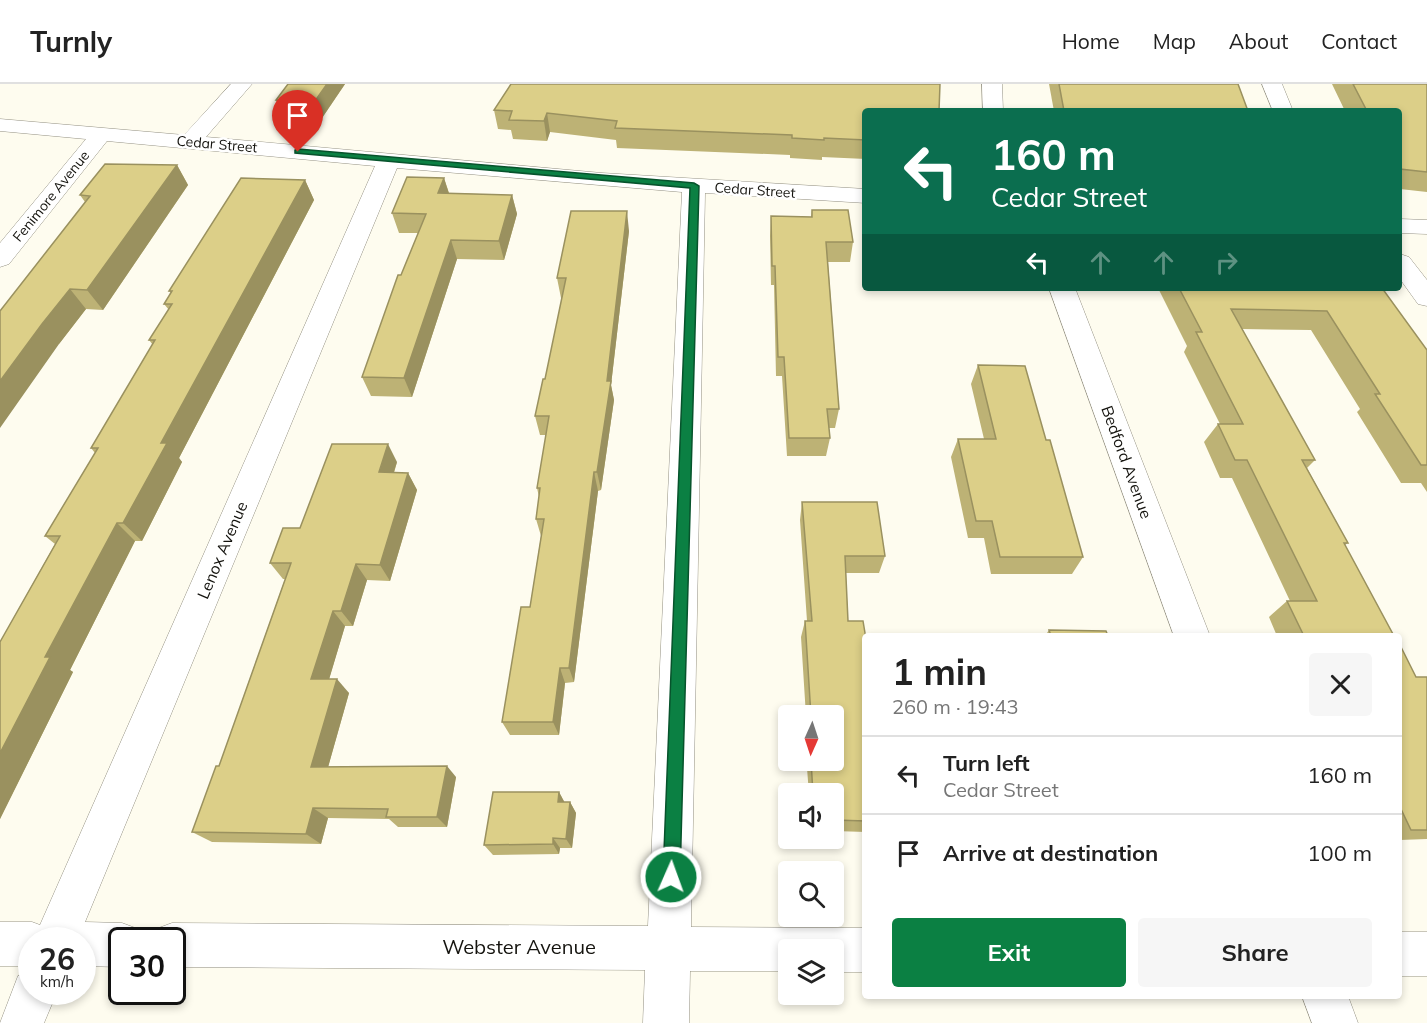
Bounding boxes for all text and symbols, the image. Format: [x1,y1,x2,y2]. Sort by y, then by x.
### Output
text: Turnly [30,24,112,59]
text: Home [1062,28,1120,54]
text: Map [1153,28,1196,54]
text: About [1229,28,1288,54]
text: Contact [1321,28,1397,54]
pin [272,90,323,152]
icon: arrive [281,99,314,132]
text: 160 m [991,128,1116,181]
street label: Cedar Street [176,132,258,157]
icon: left [892,132,970,210]
street label: Fenimore Avenue [9,147,93,245]
street label: Cedar Street [714,178,796,202]
text: Cedar Street [991,180,1147,214]
icon: left [1021,246,1054,279]
icon: ahead [1084,246,1117,279]
icon: ahead [1147,246,1180,279]
icon: right [1210,246,1243,279]
street label: Bedford Avenue [1097,403,1157,521]
street label: Lenox Avenue [192,498,252,602]
text: 1 min [892,649,987,694]
button: close [1309,653,1372,716]
text: 260 m · 19:43 [892,694,1018,719]
north arrow [778,705,844,771]
map controls [778,705,844,1005]
text: Turn left [943,749,1030,777]
icon: left [892,759,925,792]
text: 160 m [1307,761,1372,789]
text: Cedar Street [943,777,1059,802]
button: sound [778,783,844,849]
icon: arrive [892,837,925,870]
text: Arrive at destination [943,839,1158,867]
text: 100 m [1307,839,1372,867]
position arrow [639,845,703,909]
button: search [778,861,844,927]
button: Exit [892,918,1126,987]
button: Share [1138,918,1372,987]
speed limit sign: 30 [108,927,186,1005]
street label: Webster Avenue [442,934,596,959]
button: layers [778,939,844,1005]
text: 26 [39,940,75,978]
text: km/h [40,972,74,991]

